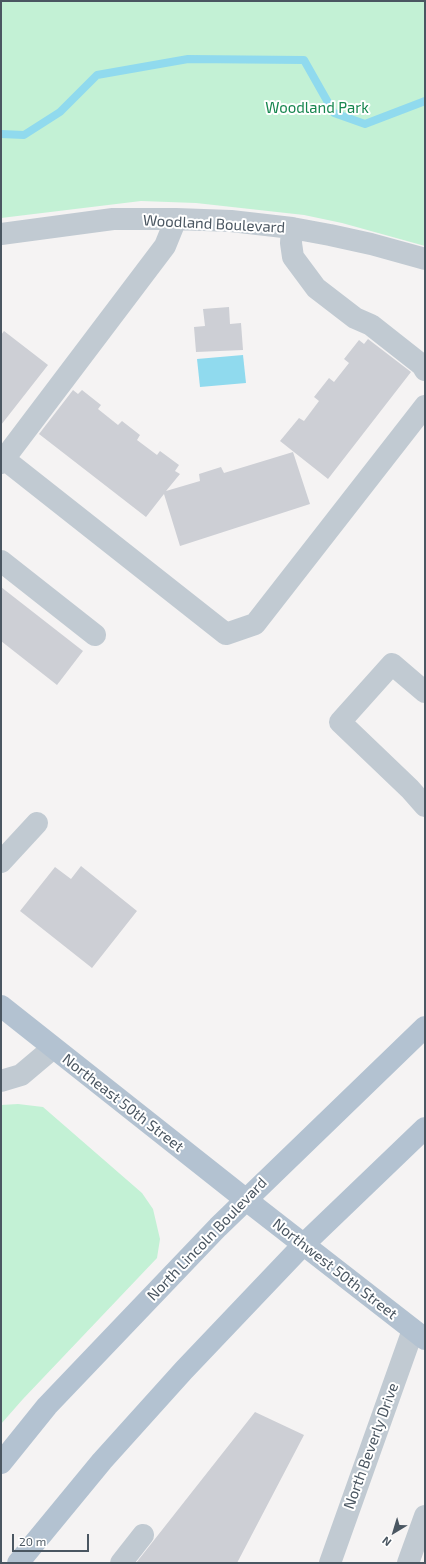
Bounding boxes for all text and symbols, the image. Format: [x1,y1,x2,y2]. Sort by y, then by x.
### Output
park label: Woodland Park [265,99,369,117]
street label: Woodland Boulevard [142,211,286,237]
street label: Northeast 50th Street [59,1050,187,1156]
street label: North Lincoln Boulevard [143,1174,271,1304]
street label: Northwest 50th Street [269,1215,401,1323]
street label: North Beverly Drive [340,1380,402,1512]
north arrow [374,1512,414,1552]
scale bar [14,1526,91,1552]
text: 20 m [19,1534,46,1548]
text: N [379,1534,393,1549]

